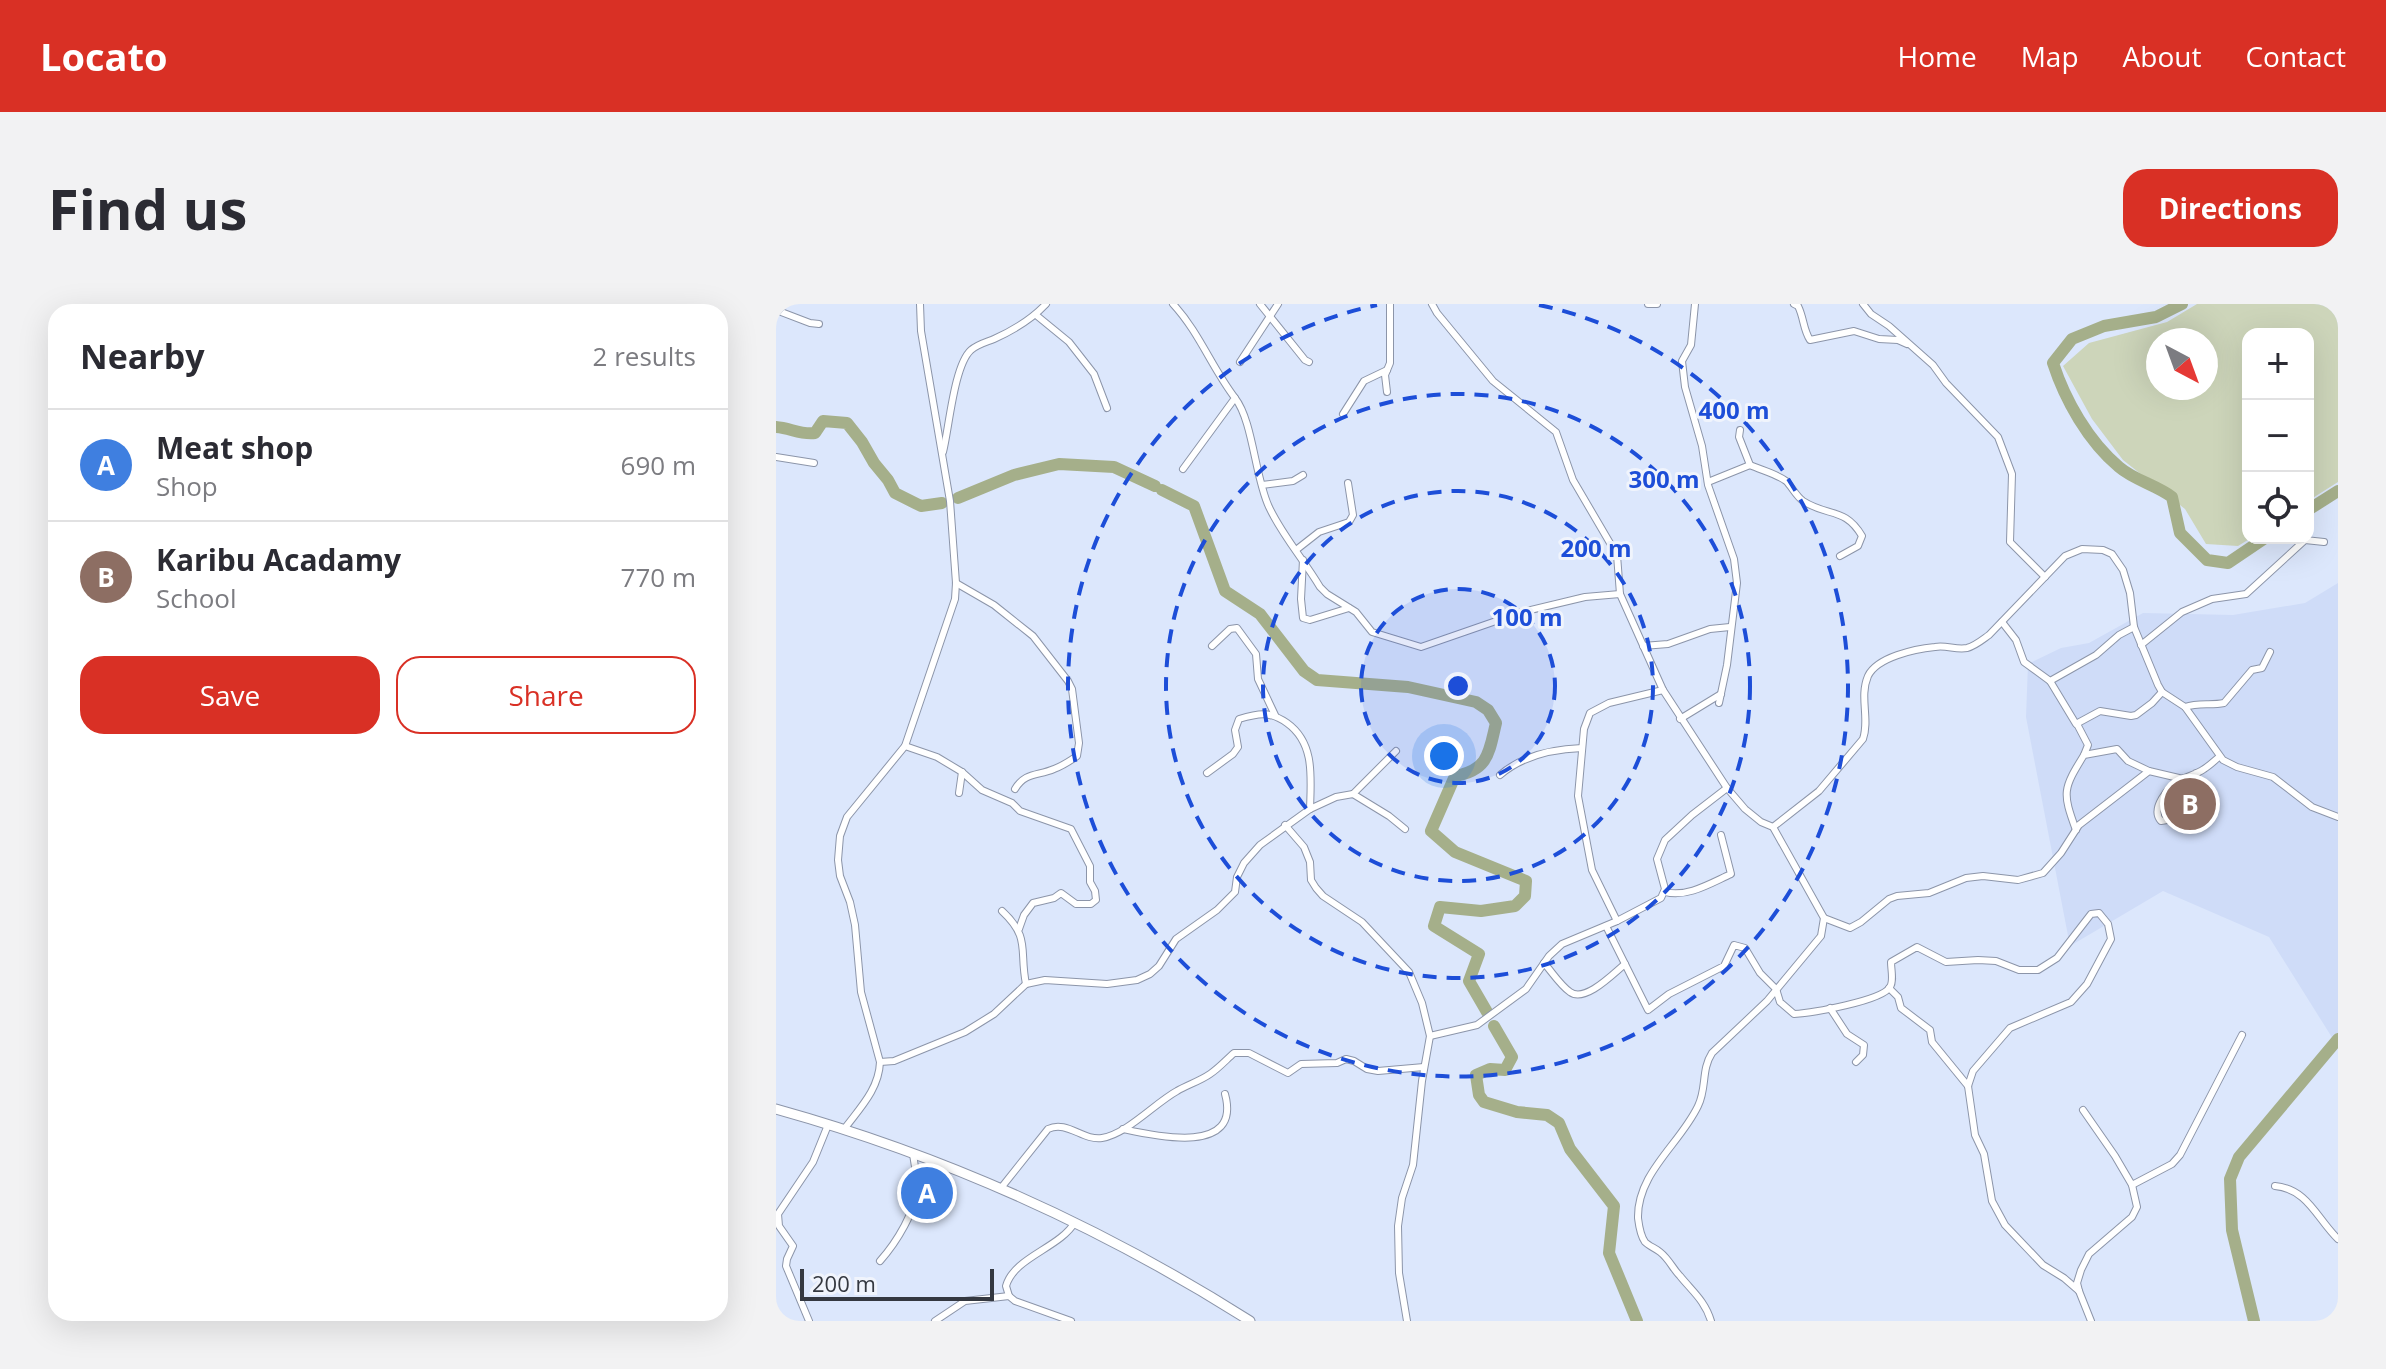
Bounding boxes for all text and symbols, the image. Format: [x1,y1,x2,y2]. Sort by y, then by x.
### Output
text: Locato [40,30,168,82]
text: Home [1898,37,1977,75]
text: Map [2021,37,2079,75]
text: About [2123,37,2201,75]
text: Contact [2245,37,2346,75]
button: Directions [2123,169,2338,247]
text: Find us [48,170,247,246]
north arrow [2146,328,2218,400]
map controls [2242,328,2314,544]
button: + [2242,328,2314,400]
text: Nearby [80,333,205,379]
text: 2 results [593,338,696,374]
text: 400 m [1699,393,1769,426]
button: − [2242,400,2314,472]
text: Meat shop [156,427,313,468]
text: A [97,447,115,483]
text: 690 m [621,447,696,483]
text: 300 m [1629,462,1699,495]
text: Shop [156,468,218,504]
button: locate [2242,472,2314,544]
text: 200 m [1561,531,1631,564]
text: Karibu Acadamy [156,539,401,580]
text: B [97,559,115,595]
text: 770 m [621,559,696,595]
text: School [156,580,237,616]
text: 100 m [1492,600,1562,633]
button: Save [80,656,380,734]
button: Share [396,656,696,734]
centre of rings [1444,672,1472,700]
your location [1424,736,1464,776]
pin: B [2164,774,2216,834]
pin: A [901,1163,953,1223]
scale bar [800,1265,994,1301]
text: 200 m [812,1268,876,1298]

